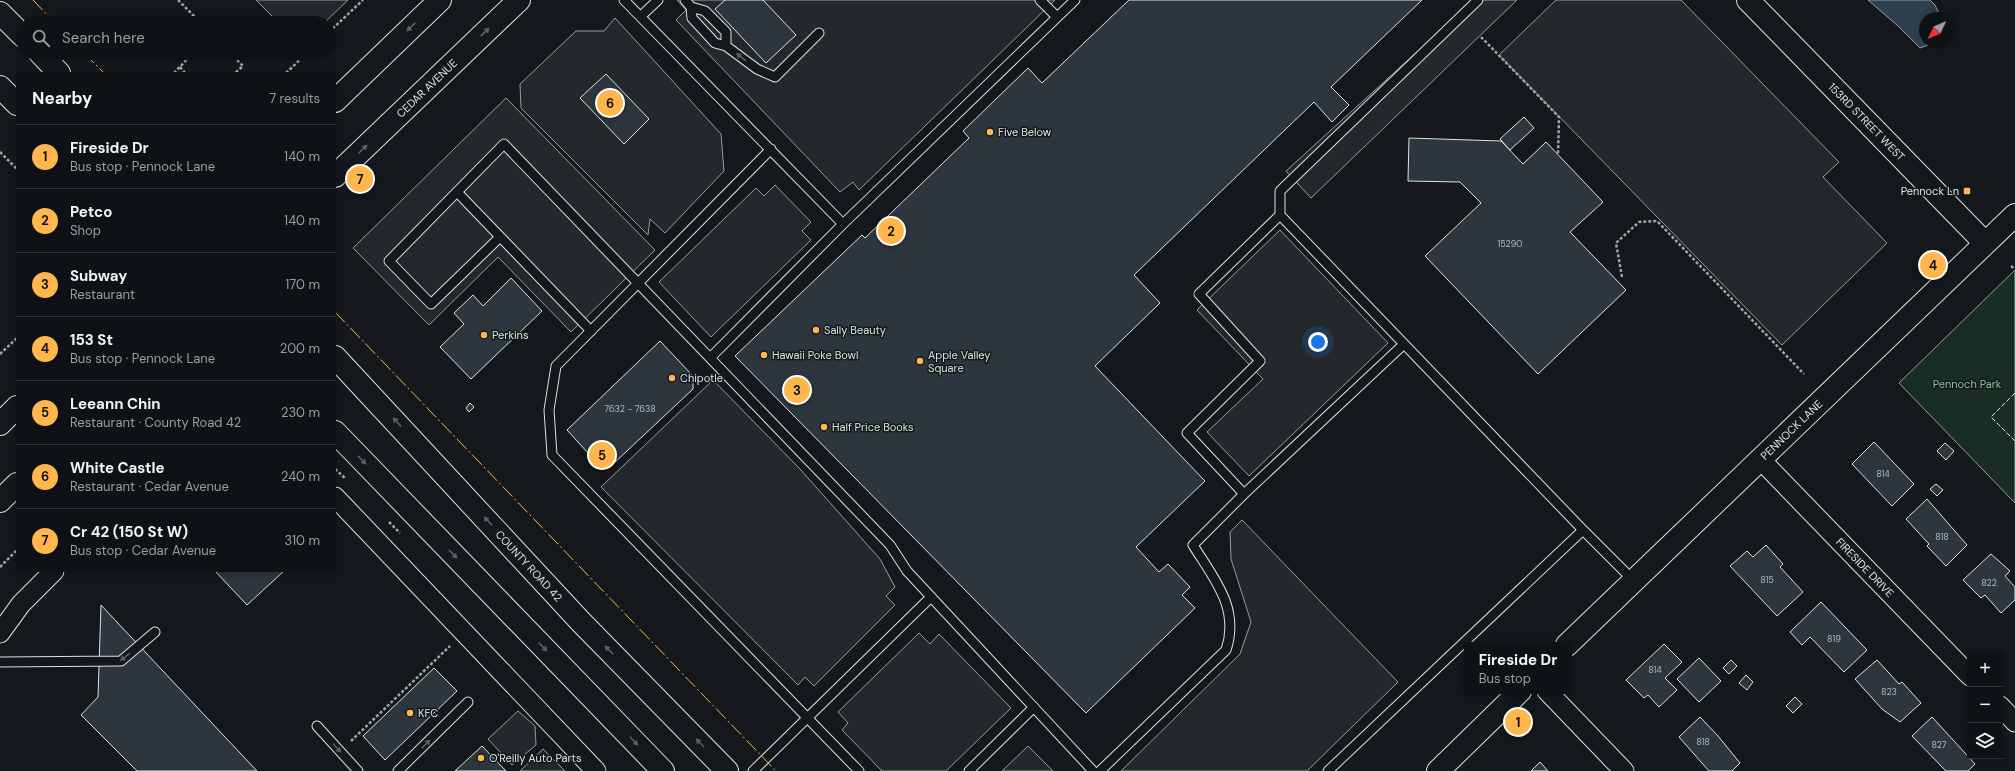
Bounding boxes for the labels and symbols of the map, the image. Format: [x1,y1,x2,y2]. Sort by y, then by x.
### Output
north arrow [1919,12,1955,48]
one-way arrow [407,22,416,31]
one-way arrow [480,28,490,37]
one-way arrow [736,53,747,61]
street label: CEDAR AVENUE [393,56,460,121]
street label: 153RD STREET WEST [1826,80,1908,164]
pin: 6 [597,88,623,118]
place label: Five Below [998,125,1052,139]
marker: Five Below [985,127,995,137]
one-way arrow [358,144,368,153]
pin: 7 [347,164,373,194]
place label: Pennock Ln [1901,184,1959,198]
marker: Pennock Ln [1962,186,1972,196]
pin: 2 [878,216,904,246]
house number: 15290 [1497,238,1523,250]
pin: 4 [1920,250,1946,280]
place label: Sally Beauty [824,323,886,337]
marker: Sally Beauty [811,325,821,335]
place label: Perkins [492,328,528,342]
marker: Perkins [479,330,489,340]
your location [1308,332,1328,352]
place label: Hawaii Poke Bowl [772,348,858,362]
place label: Apple Valley Square [928,348,990,375]
marker: Hawaii Poke Bowl [759,350,769,360]
marker: Apple Valley Square [915,356,925,366]
place label: Chipotle [680,371,723,385]
marker: Chipotle [667,373,677,383]
pin: 3 [784,375,810,405]
park label: Pennoch Park [1933,377,2002,391]
street label: PENNOCK LANE [1757,397,1825,463]
house number: 7632 - 7638 [604,403,656,415]
one-way arrow [393,418,402,427]
place label: Half Price Books [832,420,914,434]
marker: Half Price Books [819,422,829,432]
pin: 5 [589,440,615,470]
one-way arrow [357,455,367,465]
house number: 814 [1876,468,1890,480]
one-way arrow [483,516,493,526]
street label: COUNTY ROAD 42 [492,527,565,604]
house number: 818 [1935,531,1949,543]
street label: FIRESIDE DRIVE [1833,535,1897,600]
one-way arrow [448,549,457,559]
house number: 815 [1760,574,1774,586]
house number: 822 [1981,577,1997,589]
house number: 819 [1827,633,1841,645]
one-way arrow [538,642,548,652]
one-way arrow [604,645,614,655]
one-way arrow [119,653,130,661]
house number: 814 [1648,664,1662,676]
house number: 823 [1881,686,1897,698]
place label: KFC [418,706,438,720]
pin: 1 [1505,707,1531,737]
marker: KFC [405,708,415,718]
one-way arrow [629,735,638,746]
house number: 818 [1696,736,1710,748]
one-way arrow [695,738,705,748]
one-way arrow [421,739,431,748]
house number: 827 [1931,739,1947,751]
one-way arrow [333,743,342,754]
place label: O'Reilly Auto Parts [489,751,581,765]
marker: O'Reilly Auto Parts [476,753,486,763]

